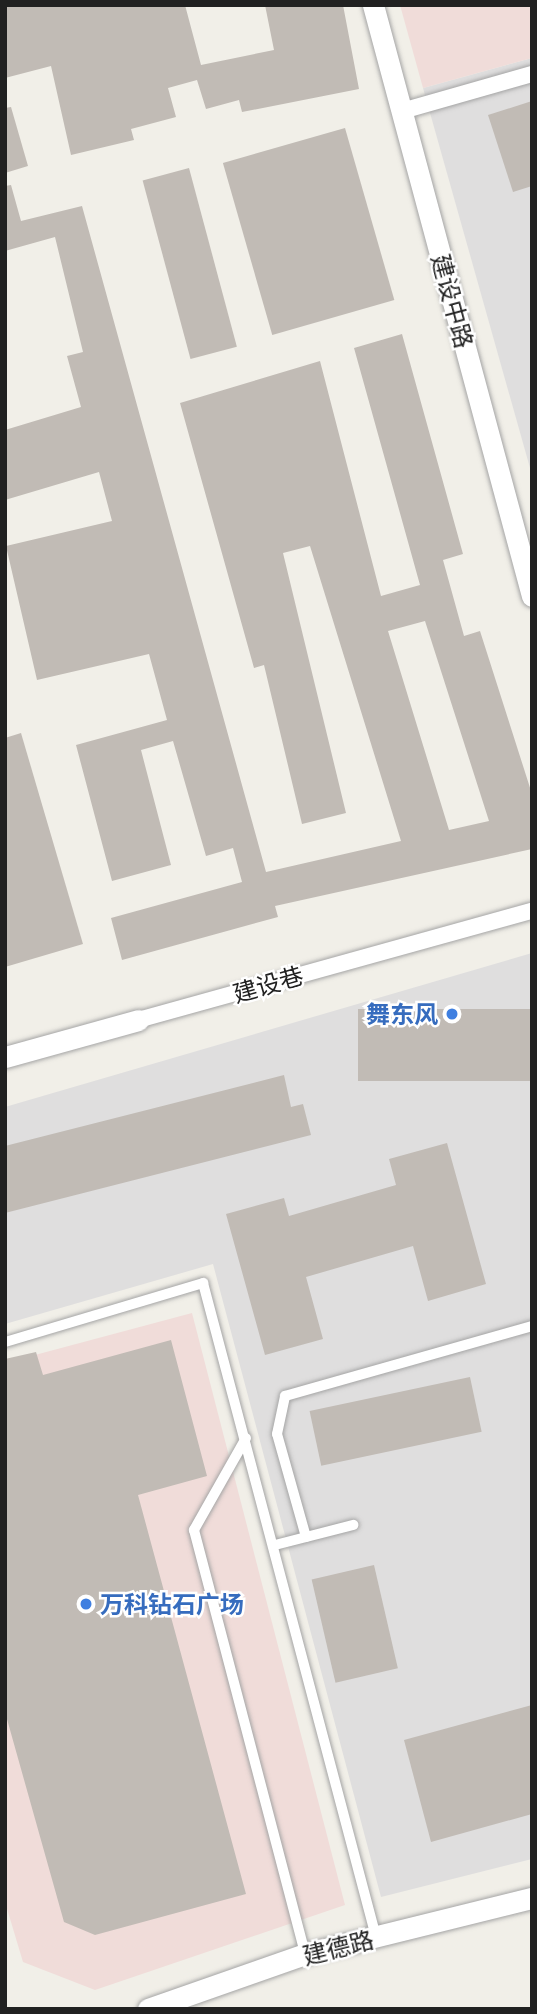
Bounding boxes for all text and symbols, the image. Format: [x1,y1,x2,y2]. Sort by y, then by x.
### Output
street label: 建设中路 [427,251,479,351]
street label: 建设巷 [229,960,307,1008]
place label: 舞东风 [366,1000,438,1028]
marker: 舞东风 [444,1006,460,1022]
place label: 万科钻石广场 [100,1590,244,1618]
marker: 万科钻石广场 [78,1596,94,1612]
street label: 建德路 [300,1924,376,1970]

